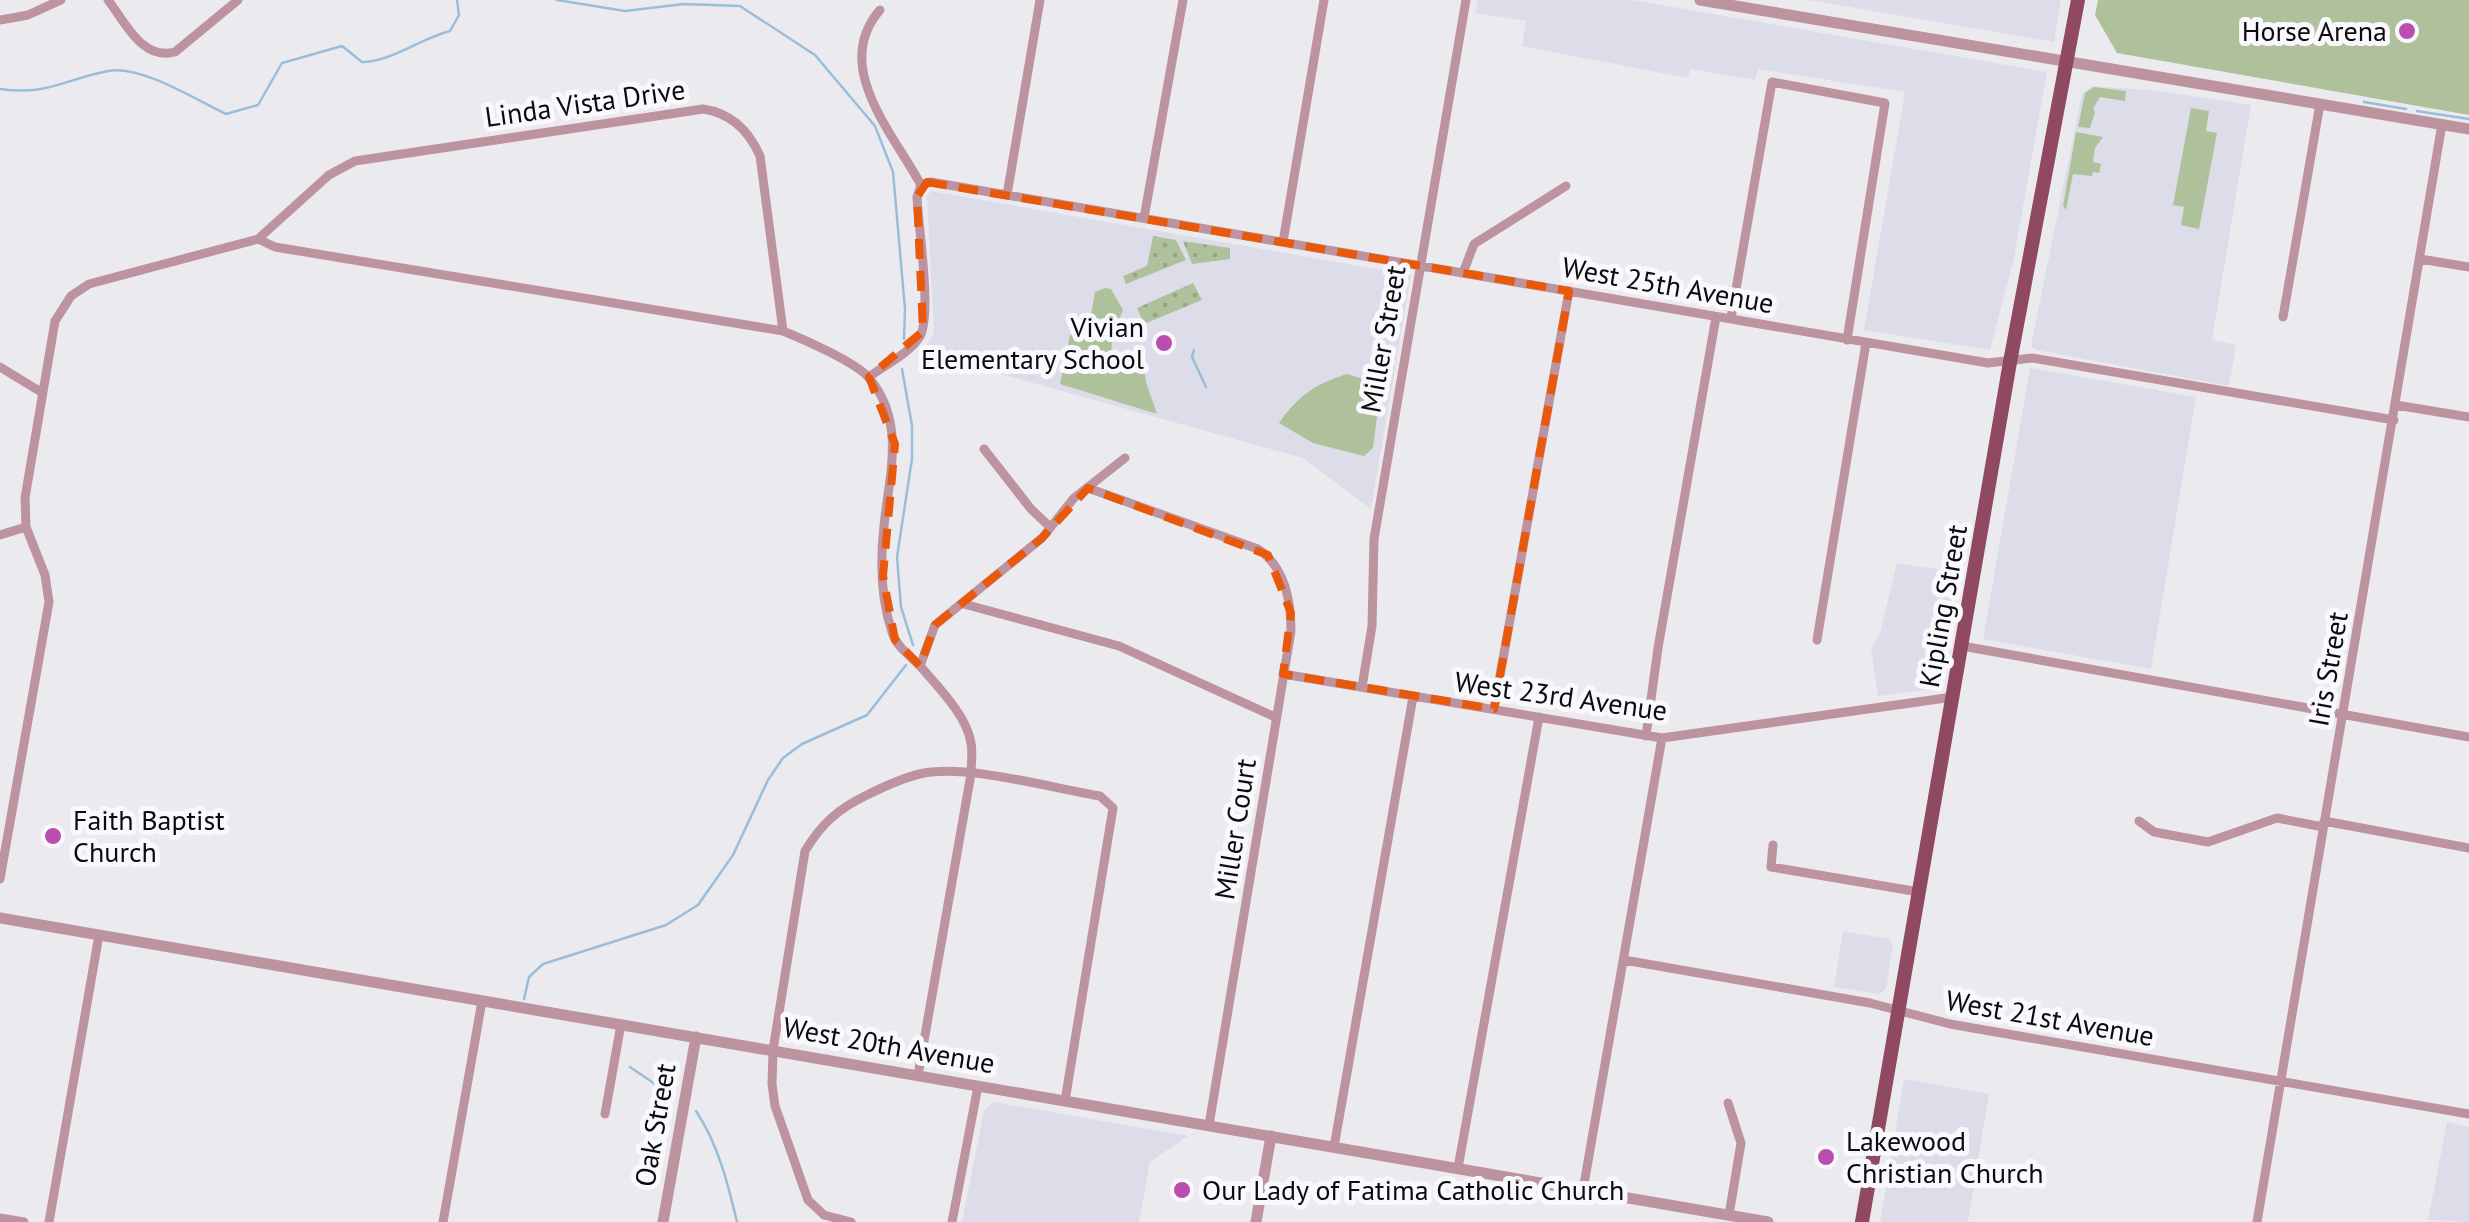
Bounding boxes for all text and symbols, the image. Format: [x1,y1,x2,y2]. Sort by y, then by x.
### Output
place label: Horse Arena [2242,12,2387,49]
marker: Horse Arena [2396,20,2418,42]
street label: Linda Vista Drive [482,70,687,135]
street label: West 25th Avenue [1559,248,1777,321]
street label: Miller Street [1351,262,1414,415]
place label: Vivian Elementary School [921,308,1144,377]
marker: Vivian Elementary School [1153,332,1175,354]
street label: Kipling Street [1910,521,1975,690]
street label: Iris Street [2299,608,2356,729]
street label: West 23rd Avenue [1452,662,1670,729]
street label: Miller Court [1205,755,1264,902]
place label: Faith Baptist Church [73,801,225,870]
marker: Faith Baptist Church [42,825,64,847]
street label: West 21st Avenue [1943,981,2157,1054]
street label: West 20th Avenue [780,1008,998,1081]
street label: Oak Street [625,1060,684,1189]
place label: Lakewood Christian Church [1846,1122,2044,1191]
marker: Lakewood Christian Church [1815,1146,1837,1168]
place label: Our Lady of Fatima Catholic Church [1202,1171,1624,1208]
marker: Our Lady of Fatima Catholic Church [1171,1179,1193,1201]

